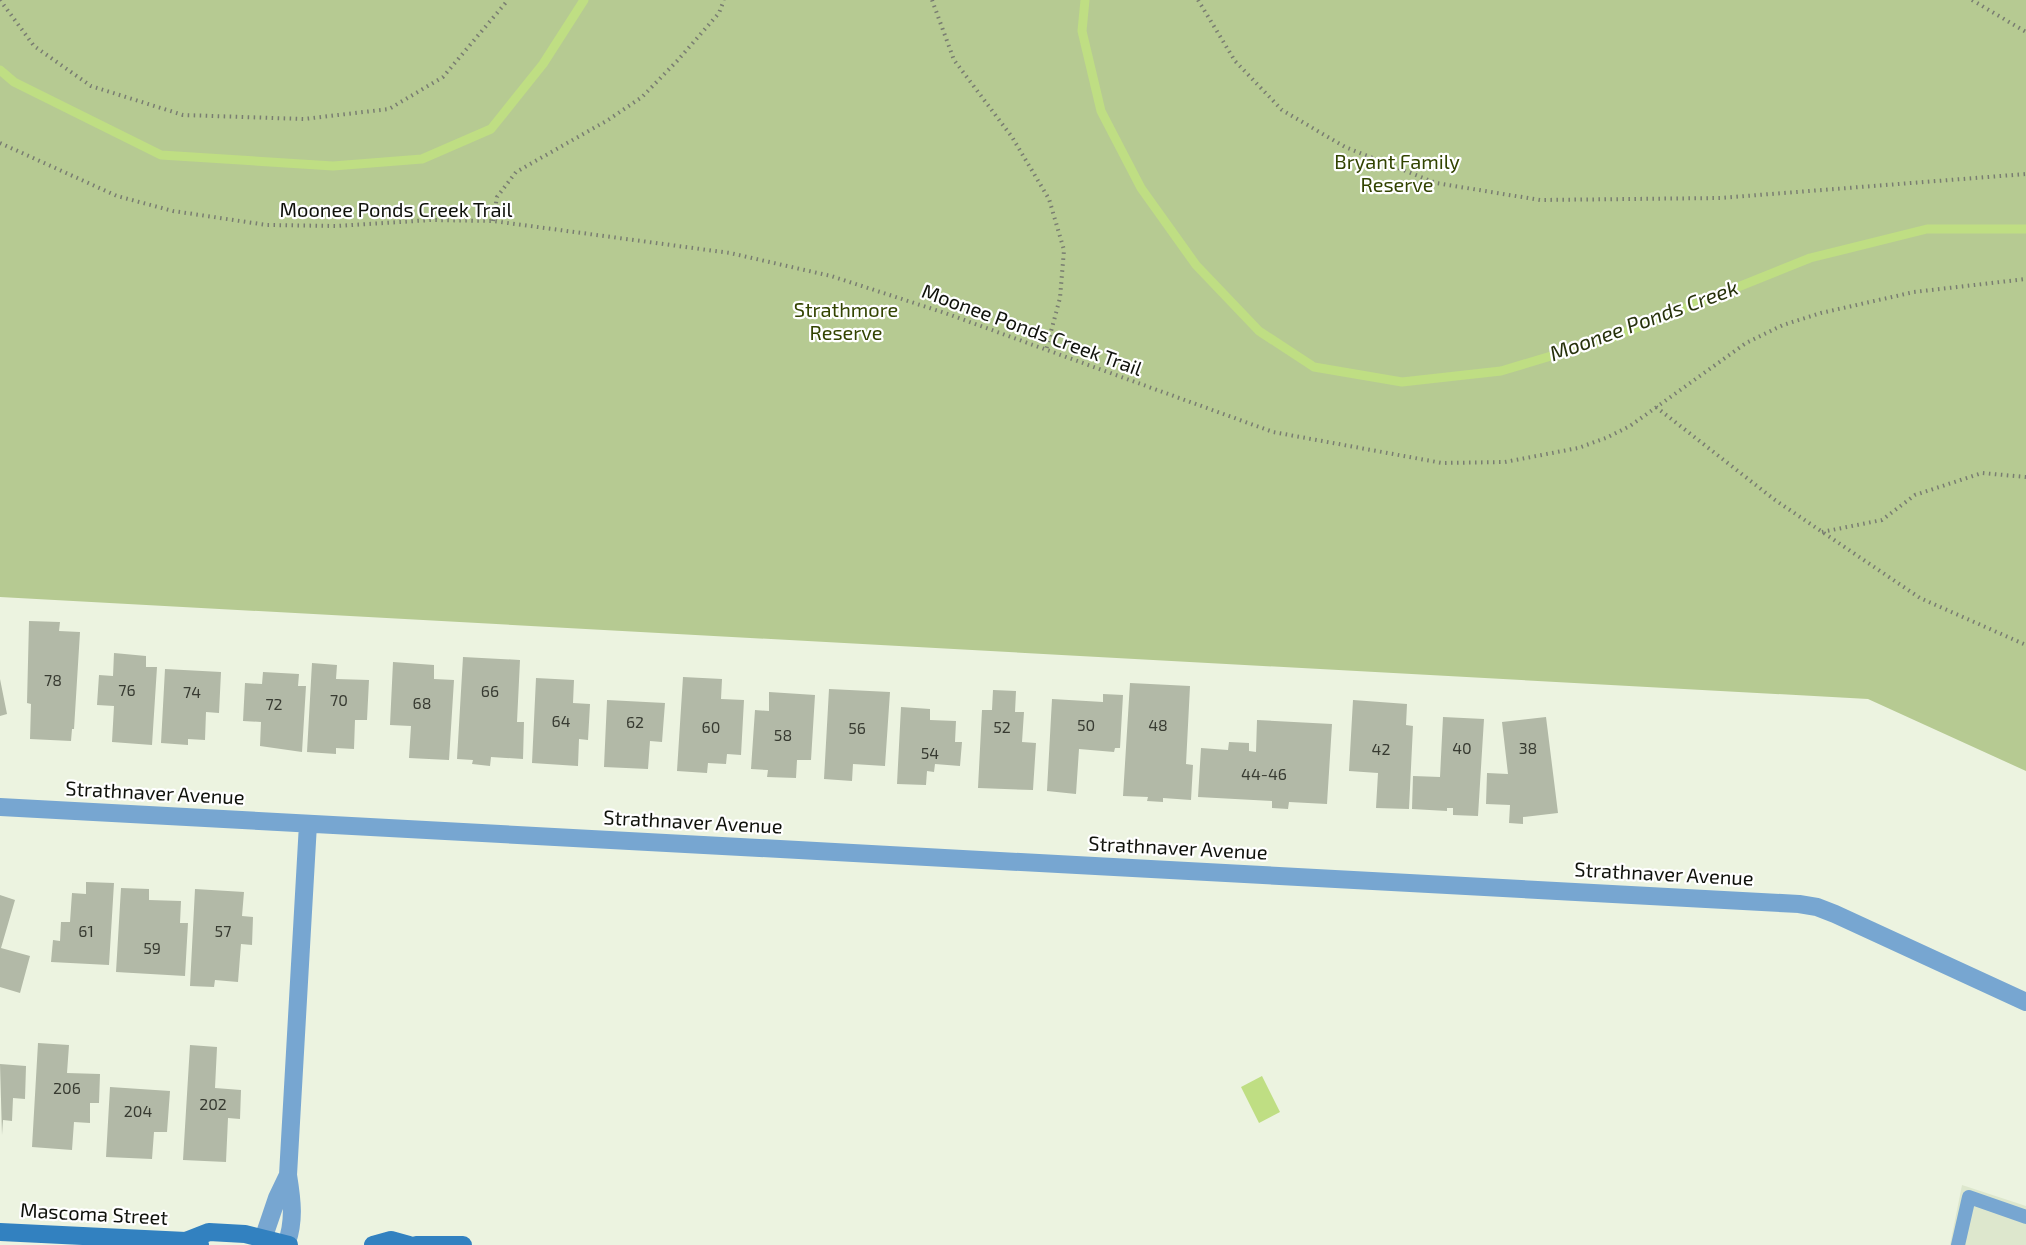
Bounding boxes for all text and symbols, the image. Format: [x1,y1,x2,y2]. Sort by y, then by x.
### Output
park label: Bryant Family Reserve [1334,149,1460,196]
street label: Moonee Ponds Creek Trail [280,197,512,221]
water label: Moonee Ponds Creek [1546,274,1741,365]
street label: Moonee Ponds Creek Trail [919,278,1146,380]
park label: Strathmore Reserve [794,297,898,344]
house number: 78 [44,670,62,689]
house number: 76 [118,680,136,699]
house number: 66 [481,681,499,700]
house number: 74 [183,682,201,701]
house number: 70 [330,690,348,709]
house number: 68 [413,693,431,712]
house number: 72 [265,694,283,713]
house number: 64 [552,711,571,730]
house number: 62 [626,712,644,731]
house number: 50 [1077,715,1095,734]
house number: 48 [1148,715,1168,734]
house number: 60 [702,717,720,736]
house number: 52 [993,717,1011,736]
house number: 56 [848,718,866,737]
house number: 58 [774,725,792,744]
house number: 40 [1452,738,1472,757]
house number: 38 [1519,738,1537,757]
house number: 42 [1372,739,1390,758]
house number: 54 [921,743,939,762]
house number: 44-46 [1241,764,1287,783]
street label: Strathnaver Avenue [65,775,245,809]
street label: Strathnaver Avenue [603,804,783,838]
street label: Strathnaver Avenue [1088,830,1268,864]
street label: Strathnaver Avenue [1574,856,1754,890]
house number: 61 [78,921,94,940]
house number: 57 [215,921,231,940]
house number: 59 [143,938,161,957]
house number: 206 [53,1078,81,1097]
house number: 202 [199,1094,227,1113]
house number: 204 [124,1101,152,1120]
street label: Mascoma Street [19,1197,169,1229]

